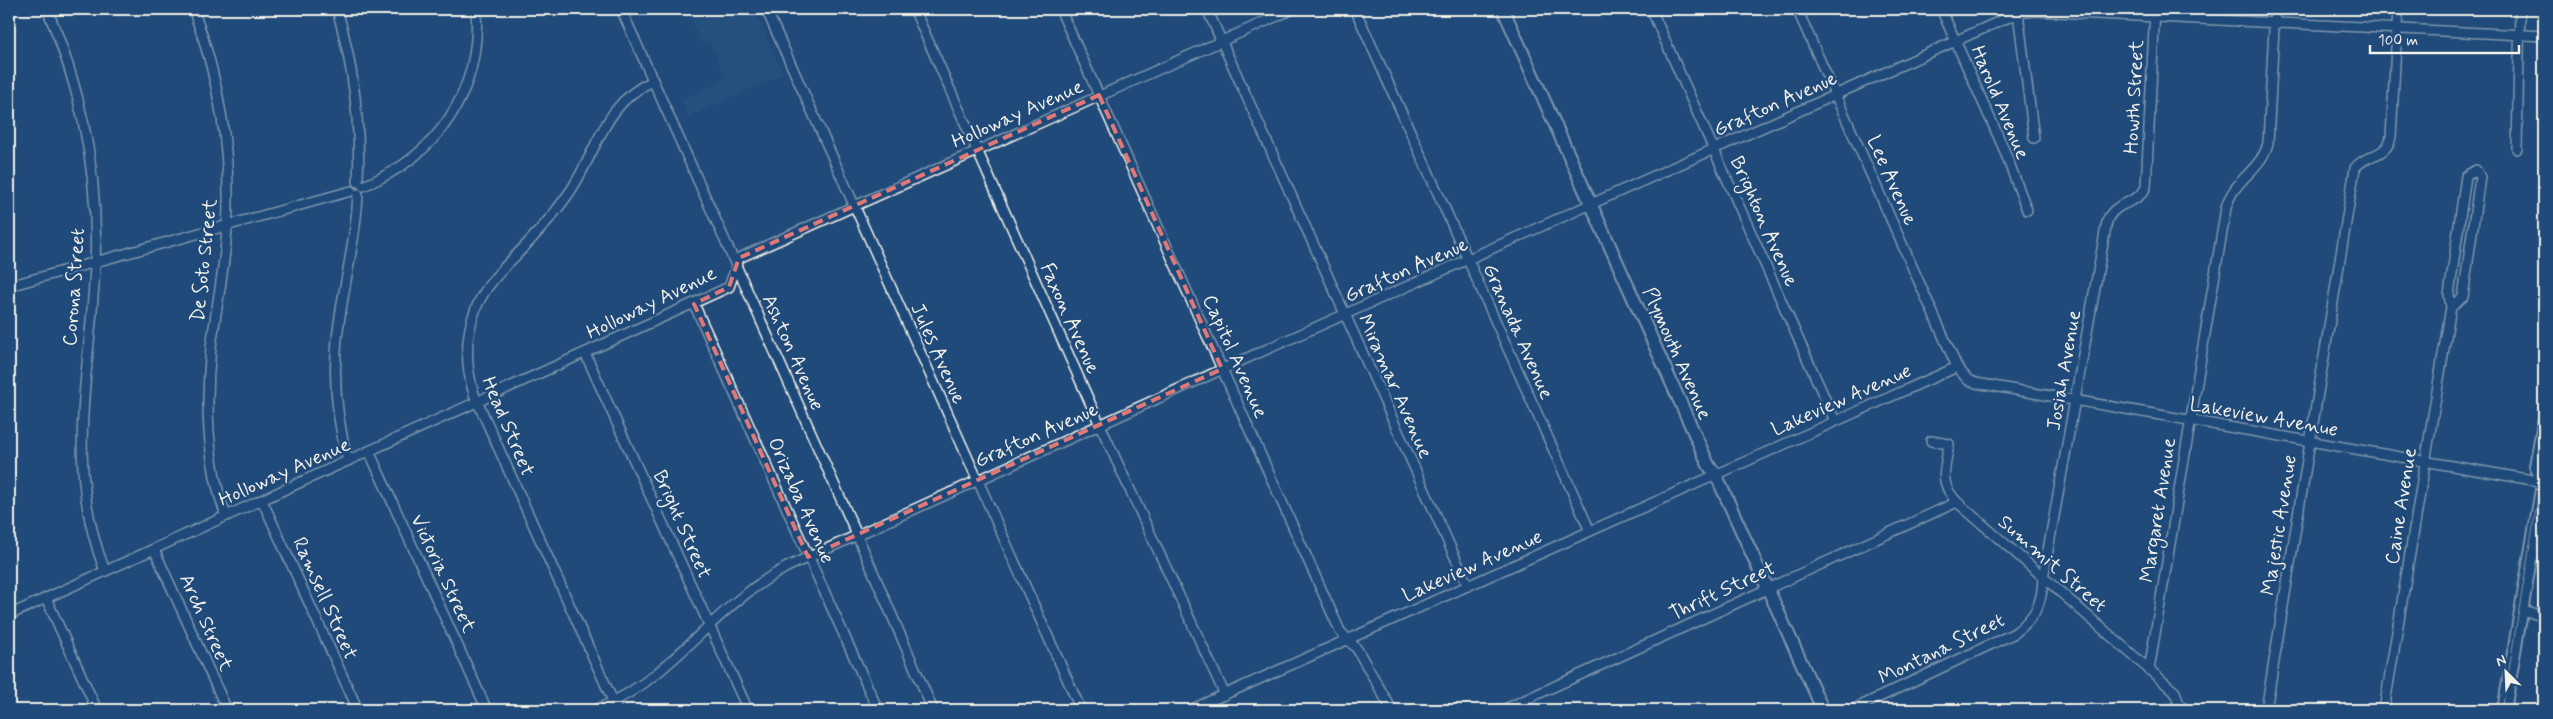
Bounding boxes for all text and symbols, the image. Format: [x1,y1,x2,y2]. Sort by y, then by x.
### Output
scale bar [2370,22,2519,54]
text: 100 m [2378,31,2418,51]
street label: Howth Street [2118,39,2151,155]
street label: Harold Avenue [1964,42,2036,164]
street label: Grafton Avenue [1709,65,1842,144]
street label: Holloway Avenue [948,73,1088,155]
street label: Lee Avenue [1860,131,1923,230]
street label: Brighton Avenue [1722,152,1804,292]
street label: De Soto Street [185,197,224,323]
street label: Corona Street [57,227,92,347]
street label: Grafton Avenue [1340,231,1473,310]
street label: Faxon Avenue [1033,259,1106,378]
street label: Granada Avenue [1476,259,1560,404]
street label: Holloway Avenue [582,260,721,346]
street label: Plymouth Avenue [1635,283,1718,424]
street label: Ashton Avenue [755,290,830,415]
street label: Capitol Avenue [1195,290,1274,423]
street label: Jules Avenue [903,299,972,408]
street label: Josiah Avenue [2041,308,2088,433]
street label: Miramar Avenue [1351,310,1439,463]
street label: Lakeview Avenue [1767,357,1916,443]
street label: Head Street [474,373,541,481]
street label: Lakeview Avenue [2187,391,2340,444]
street label: Grafton Avenue [970,396,1103,475]
street label: Holloway Avenue [215,431,355,513]
street label: Orizaba Avenue [761,433,841,568]
street label: Margaret Avenue [2134,436,2184,585]
street label: Caine Avenue [2379,446,2424,567]
street label: Majestic Avenue [2255,453,2304,598]
street label: Bright Street [645,466,718,584]
street label: Summit Street [1992,509,2112,619]
street label: Victoria Street [403,510,482,638]
street label: Lakeview Avenue [1398,523,1547,609]
street label: Ramsell Street [286,533,364,664]
street label: Thrift Street [1665,555,1780,628]
street label: Arch Street [172,570,239,676]
street label: Montana Street [1874,607,2009,692]
north arrow [2480,646,2530,696]
text: N [2493,651,2509,671]

